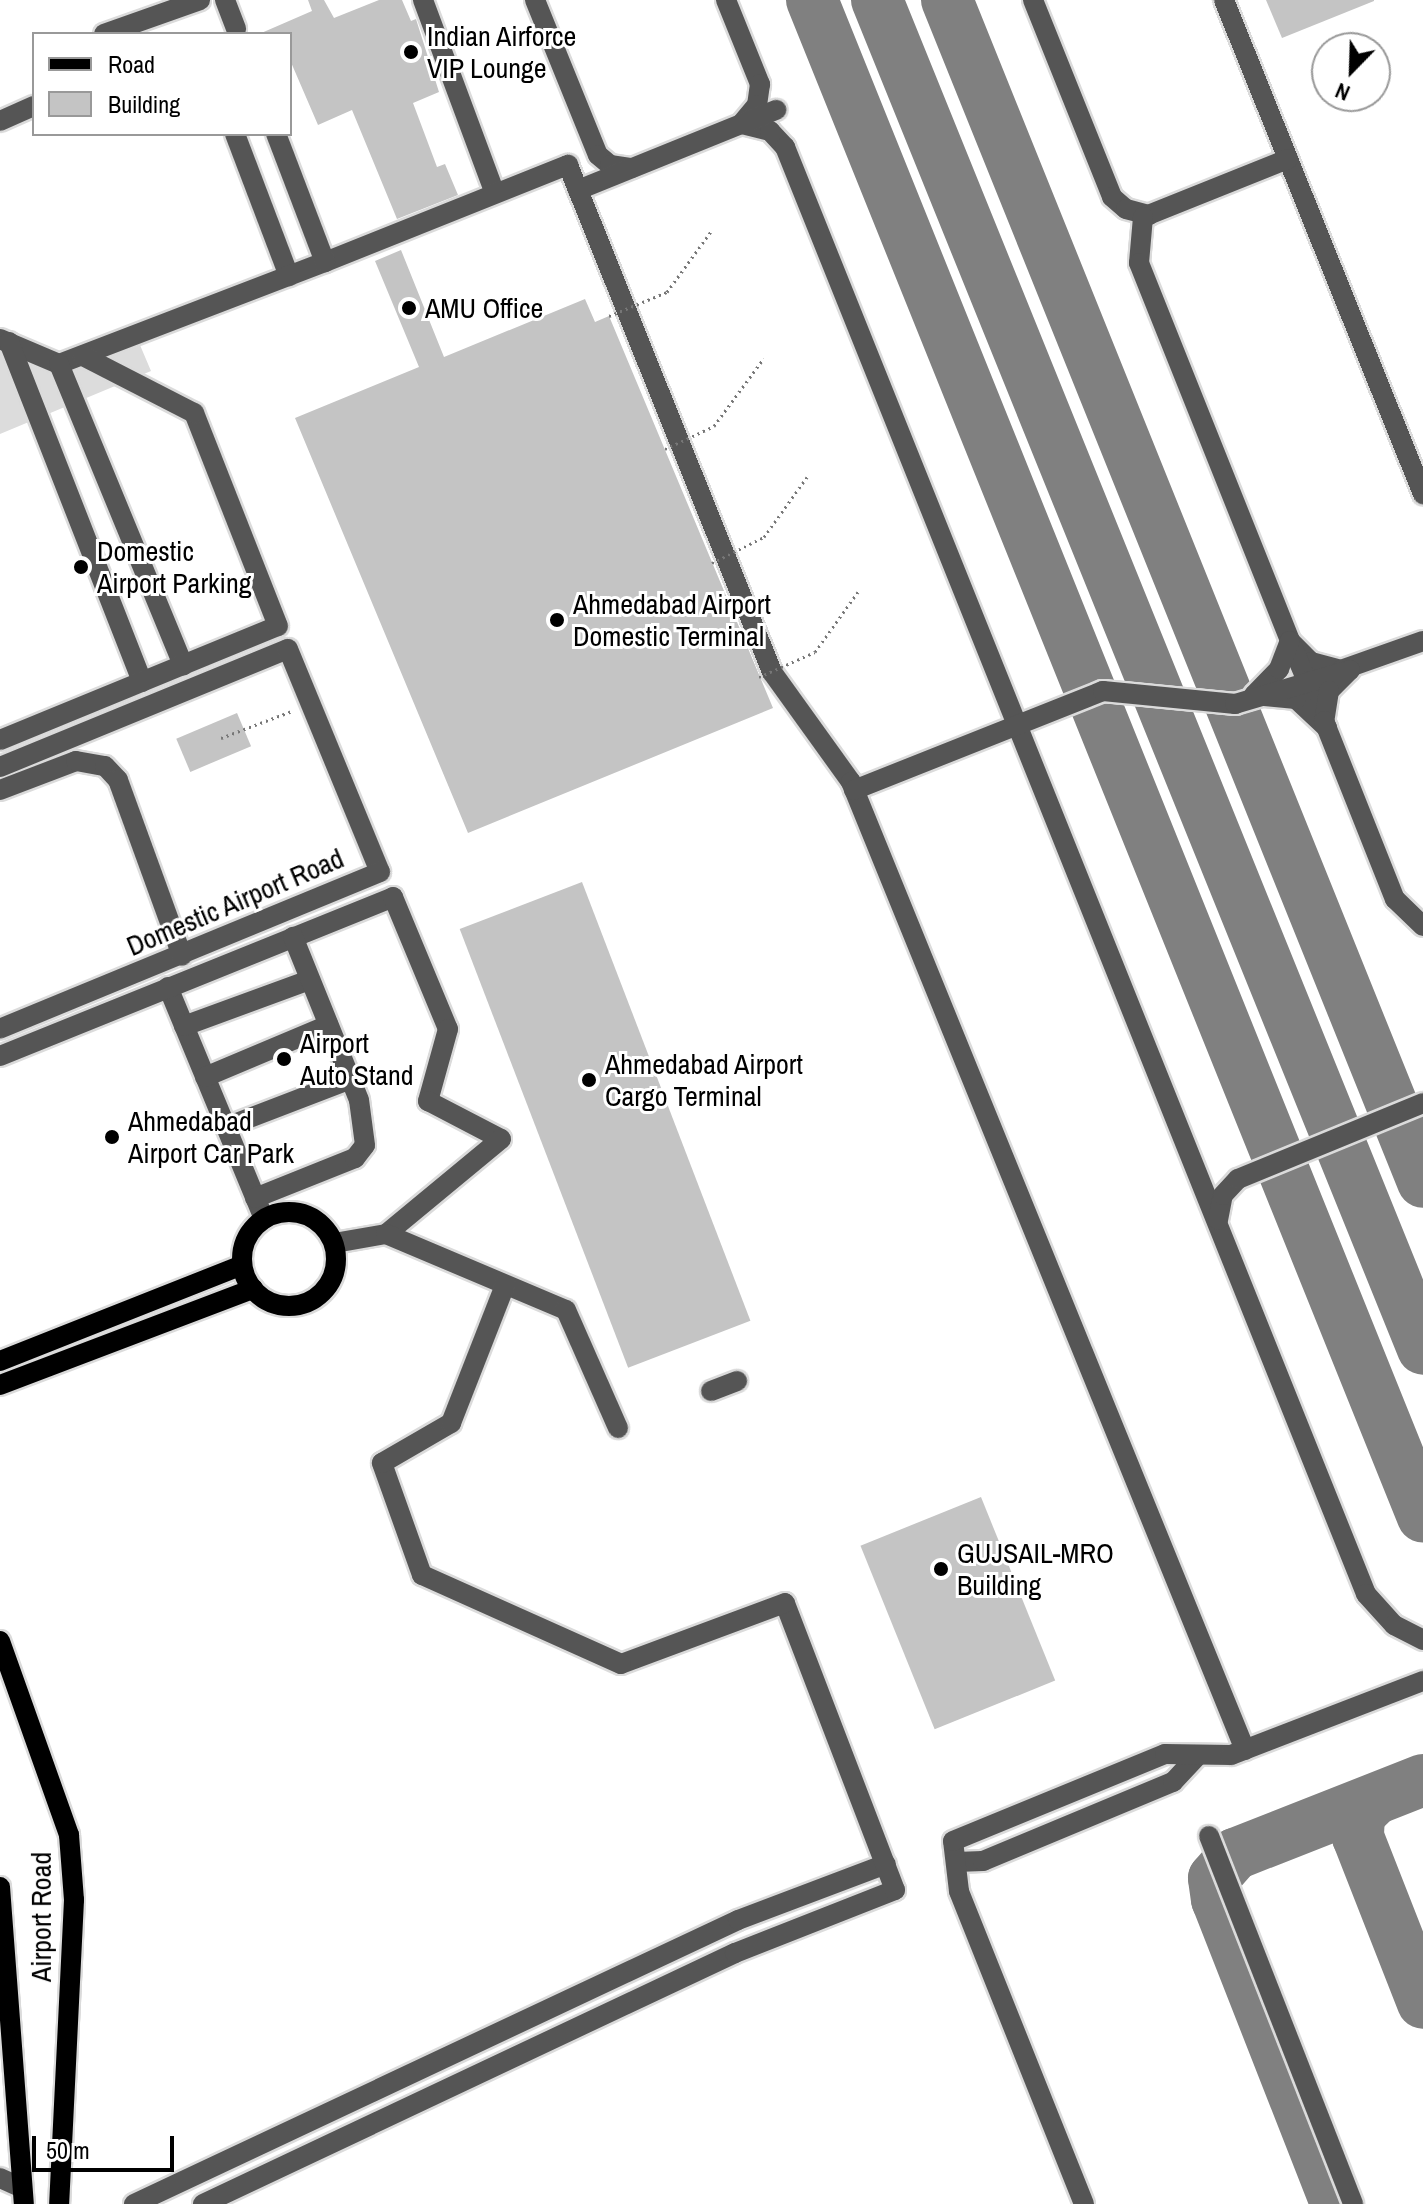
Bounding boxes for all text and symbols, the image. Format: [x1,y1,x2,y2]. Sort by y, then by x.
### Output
place label: Indian Airforce VIP Lounge [427,19,578,85]
legend [32,32,292,136]
north arrow [1311,32,1391,112]
marker: Indian Airforce VIP Lounge [402,43,420,61]
text: Road [108,48,155,80]
text: N [1331,76,1354,109]
text: Building [108,88,180,120]
place label: AMU Office [425,291,543,325]
marker: AMU Office [400,299,418,317]
place label: Domestic Airport Parking [97,534,251,600]
marker: Domestic Airport Parking [72,558,90,576]
place label: Ahmedabad Airport Domestic Terminal [573,587,772,653]
marker: Ahmedabad Airport Domestic Terminal [548,611,566,629]
street label: Domestic Airport Road [121,841,349,963]
place label: Airport Auto Stand [300,1026,414,1092]
place label: Ahmedabad Airport Cargo Terminal [605,1047,804,1113]
marker: Airport Auto Stand [275,1050,293,1068]
marker: Ahmedabad Airport Cargo Terminal [580,1071,598,1089]
place label: Ahmedabad Airport Car Park [128,1104,294,1170]
marker: Ahmedabad Airport Car Park [103,1128,121,1146]
place label: GUJSAIL-MRO Building [957,1536,1114,1602]
marker: GUJSAIL-MRO Building [932,1560,950,1578]
street label: Airport Road [24,1852,58,1982]
scale bar [36,2120,178,2170]
text: 50 m [46,2134,90,2166]

